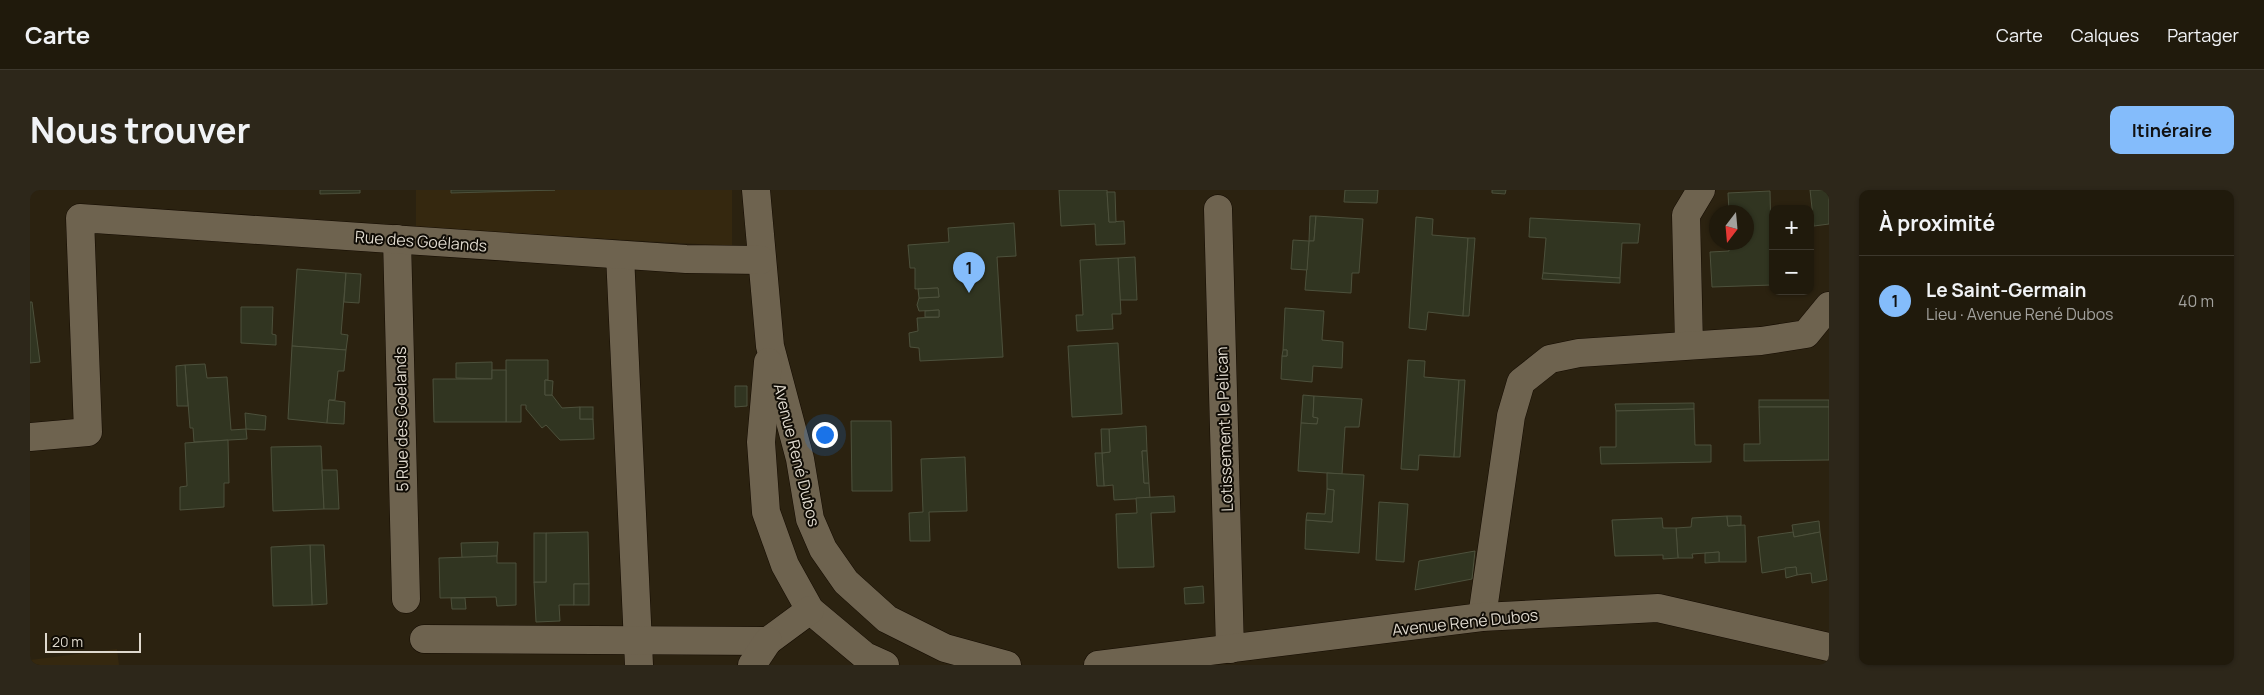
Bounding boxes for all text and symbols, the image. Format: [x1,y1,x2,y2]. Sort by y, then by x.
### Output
text: Carte [25,18,90,51]
text: Carte [1996,23,2043,47]
text: Calques [2071,23,2139,47]
text: Partager [2167,23,2239,47]
text: Nous trouver [30,106,251,154]
button: Itinéraire [2110,106,2234,154]
north arrow [1709,205,1754,250]
map controls [1769,205,1814,295]
button: + [1769,205,1814,250]
text: À proximité [1879,209,1995,237]
street label: Rue des Goélands [354,225,488,257]
button: − [1769,250,1814,295]
pin: 1 [953,252,985,293]
text: Le Saint-Germain [1926,277,2086,303]
text: 1 [1891,290,1899,312]
text: 40 m [2178,290,2214,312]
text: Lieu · Avenue René Dubos [1926,303,2114,325]
street label: 5 Rue des Goelands [389,346,413,492]
street label: Lotissement le Pelican [1210,346,1238,512]
street label: Avenue René Dubos [769,381,825,529]
your location [812,422,838,448]
street label: Avenue René Dubos [1391,603,1539,641]
scale bar [45,630,141,653]
text: 20 m [52,632,83,651]

